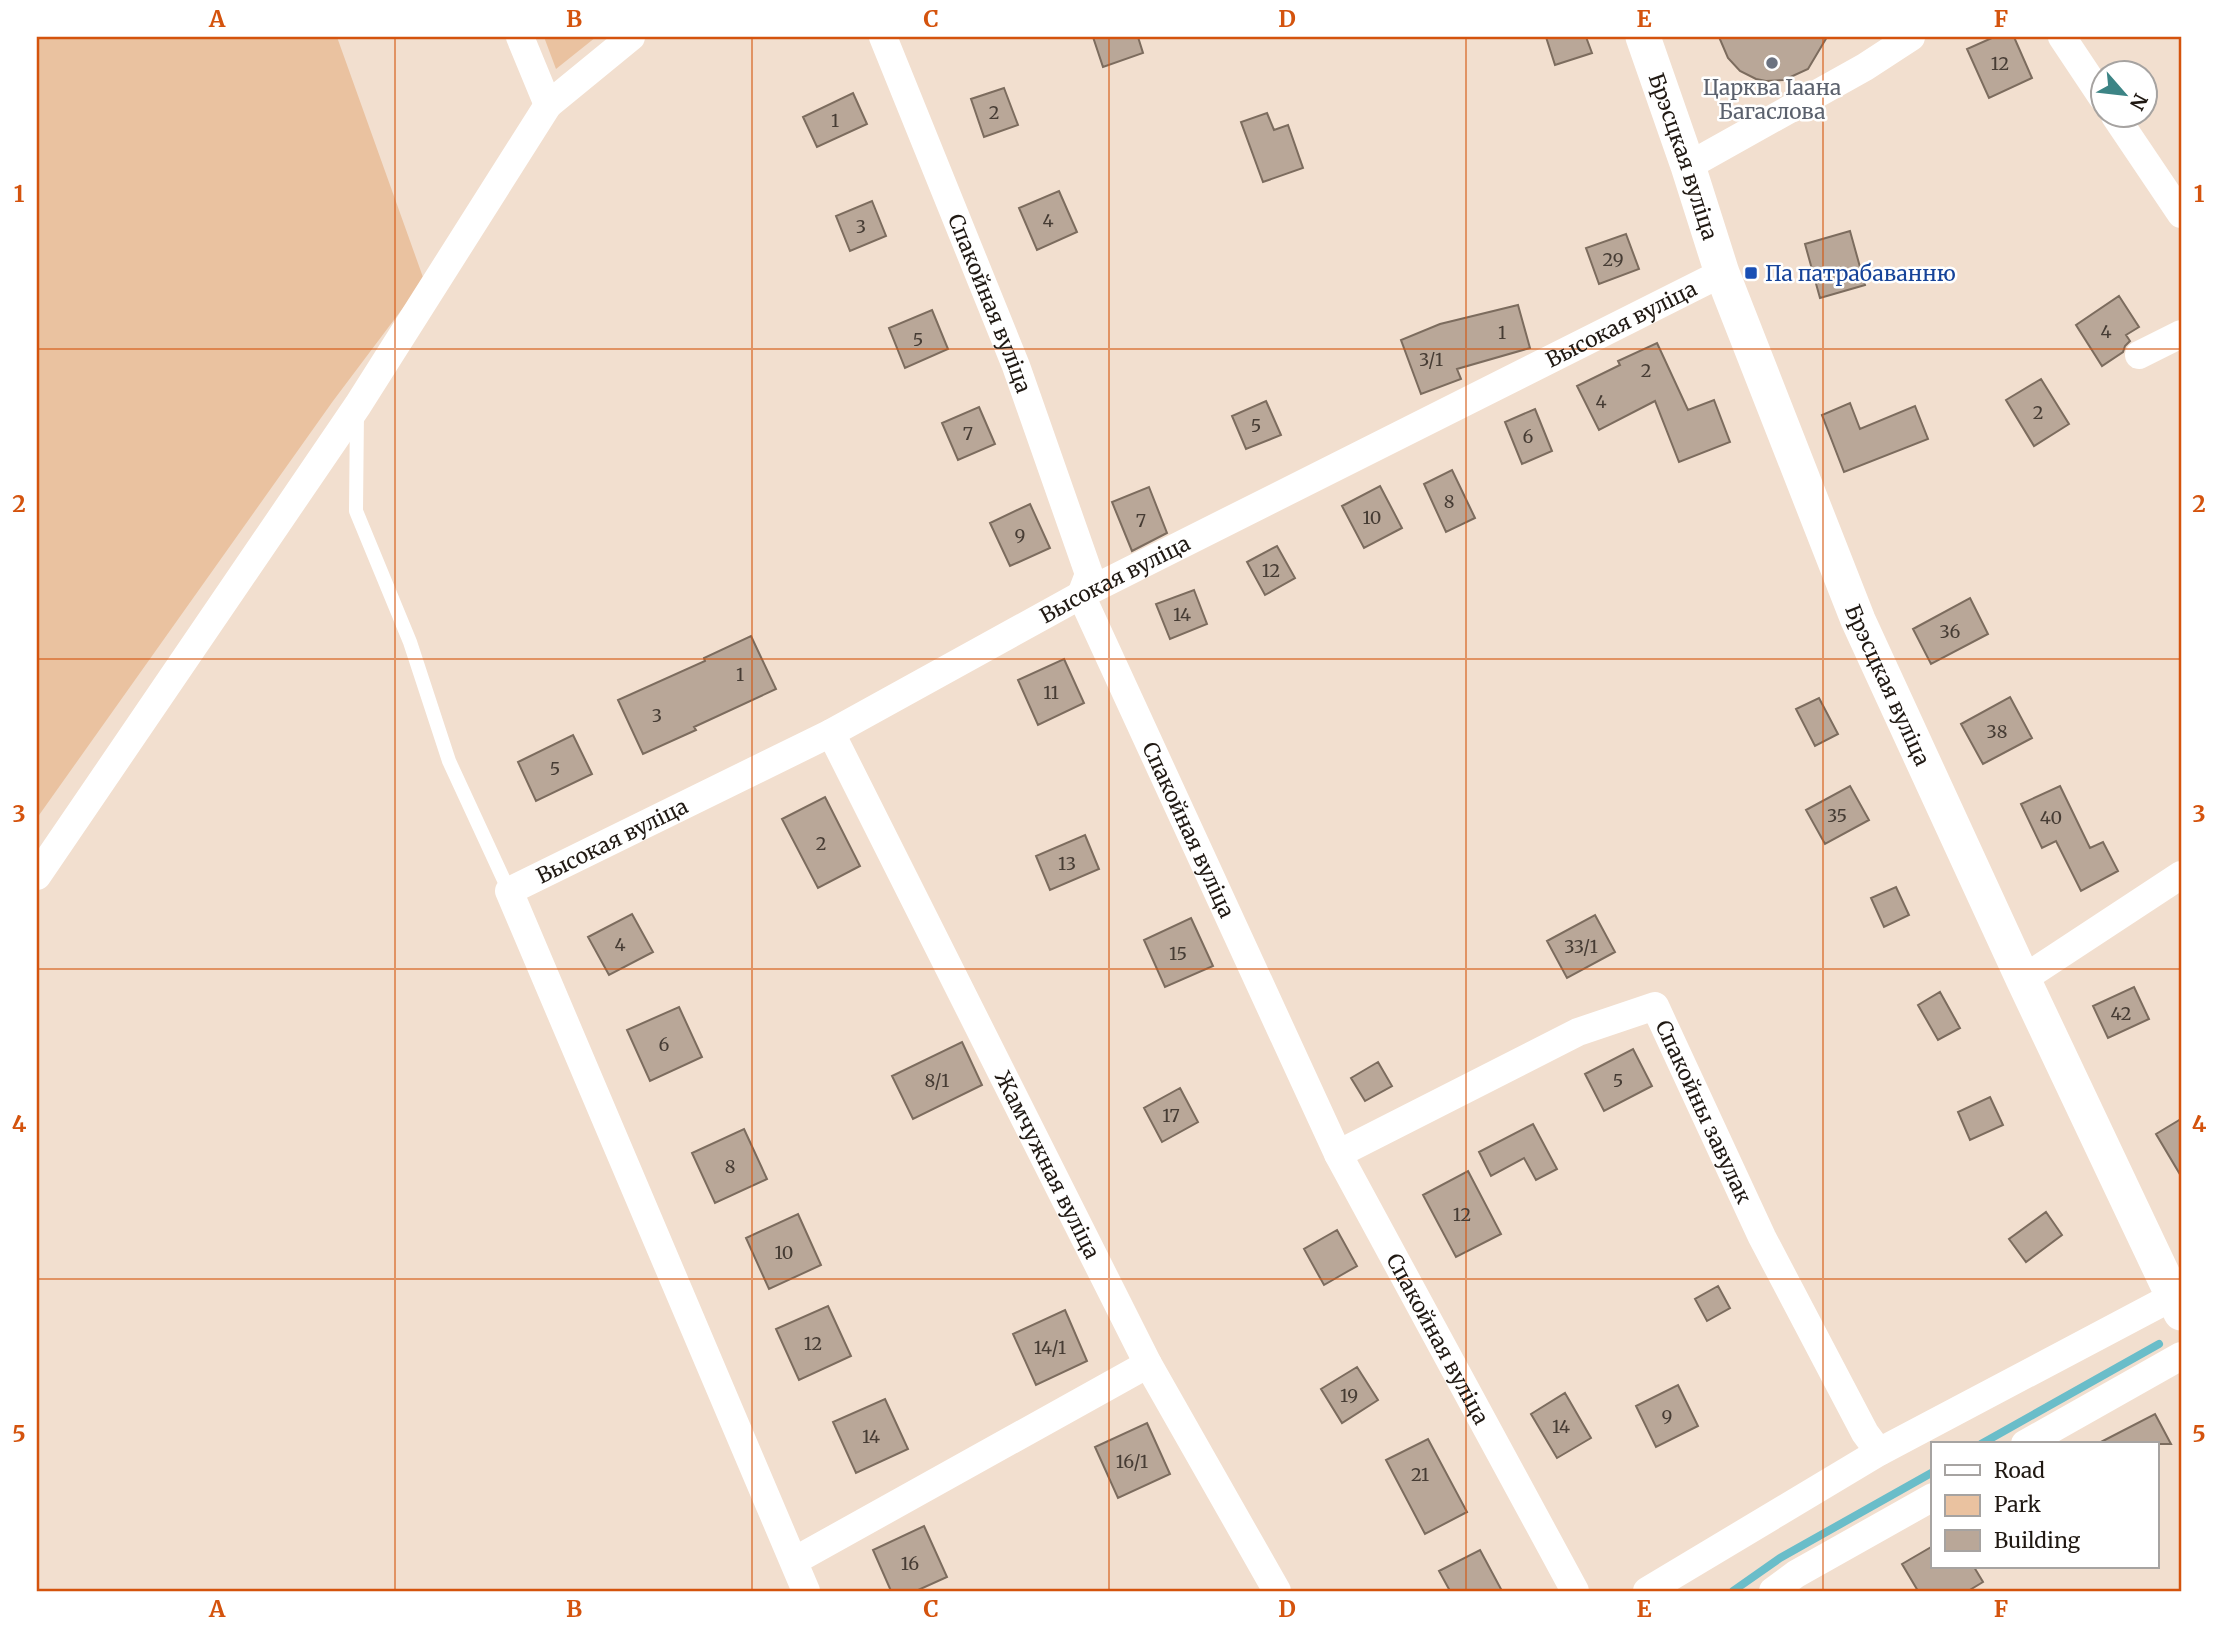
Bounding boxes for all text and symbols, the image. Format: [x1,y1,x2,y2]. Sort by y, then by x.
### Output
text: A [208,4,226,33]
text: B [566,4,582,33]
text: C [923,4,939,33]
text: D [1278,4,1296,33]
text: E [1636,4,1652,33]
text: F [1994,4,2008,33]
house number: 12 [1991,52,2009,75]
marker: Царква Іаана Багаслова [1764,55,1780,71]
north arrow [2088,60,2158,130]
street label: Брэсцкая вуліца [1643,69,1724,243]
place label: Царква Іаана Багаслова [1703,74,1841,125]
text: N [2125,90,2153,114]
house number: 2 [989,101,999,124]
house number: 1 [831,109,839,132]
text: 1 [14,179,25,208]
text: 1 [2194,179,2205,208]
house number: 4 [1042,209,1054,232]
street label: Спакойная вуліца [942,210,1038,396]
house number: 3 [856,215,866,238]
house number: 29 [1602,248,1624,271]
place label: Па патрабаванню [1765,260,1956,287]
marker: Па патрабаванню [1743,265,1759,281]
street label: Высокая вуліца [1541,275,1701,373]
house number: 4 [2100,320,2112,343]
house number: 1 [1498,321,1506,344]
house number: 5 [913,328,923,351]
house number: 3/1 [1419,348,1443,371]
house number: 2 [1641,359,1651,382]
house number: 4 [1595,390,1607,413]
house number: 2 [2033,401,2043,424]
house number: 5 [1251,414,1261,437]
house number: 7 [963,422,973,445]
house number: 6 [1523,425,1534,448]
text: 2 [12,489,26,518]
text: 2 [2192,489,2206,518]
house number: 8 [1444,490,1454,513]
house number: 10 [1363,506,1381,529]
house number: 7 [1136,509,1146,532]
house number: 9 [1015,524,1025,547]
street label: Высокая вуліца [1035,529,1194,629]
house number: 12 [1262,559,1280,582]
street label: Брэсцкая вуліца [1840,600,1937,770]
house number: 14 [1173,603,1191,626]
house number: 36 [1940,620,1961,643]
house number: 1 [736,663,744,686]
house number: 11 [1043,681,1059,704]
house number: 3 [652,704,662,727]
house number: 38 [1987,720,2007,743]
street label: Спакойная вуліца [1137,737,1241,922]
house number: 5 [550,757,560,780]
street label: Высокая вуліца [532,792,692,889]
text: 3 [12,799,26,828]
text: 3 [2192,799,2206,828]
house number: 35 [1827,804,1847,827]
house number: 40 [2040,806,2062,829]
house number: 2 [816,832,826,855]
house number: 13 [1058,852,1076,875]
house number: 4 [614,933,626,956]
house number: 33/1 [1564,935,1598,958]
house number: 15 [1169,942,1187,965]
house number: 42 [2111,1002,2131,1025]
street label: Спакойны завулак [1650,1016,1758,1208]
house number: 6 [659,1033,670,1056]
street label: Жамчужная вуліца [989,1066,1106,1263]
house number: 8/1 [925,1069,949,1092]
house number: 5 [1613,1069,1623,1092]
house number: 17 [1162,1104,1180,1127]
text: 4 [12,1109,27,1138]
text: 4 [2192,1109,2207,1138]
house number: 8 [725,1155,735,1178]
house number: 12 [1453,1203,1471,1226]
house number: 10 [775,1241,793,1264]
street label: Спакойная вуліца [1381,1248,1495,1429]
house number: 12 [804,1332,822,1355]
house number: 14/1 [1034,1336,1066,1359]
house number: 19 [1340,1384,1358,1407]
house number: 9 [1662,1405,1672,1428]
house number: 14 [1552,1415,1570,1438]
text: 5 [12,1419,26,1448]
text: 5 [2192,1419,2206,1448]
house number: 14 [862,1425,880,1448]
legend [1931,1442,2158,1568]
house number: 16/1 [1116,1450,1148,1473]
text: Road [1994,1457,2045,1484]
house number: 21 [1411,1463,1429,1486]
text: Park [1994,1491,2041,1518]
text: Building [1994,1527,2081,1554]
house number: 16 [901,1552,919,1575]
text: A [208,1594,226,1623]
text: B [566,1594,582,1623]
text: C [923,1594,939,1623]
text: D [1278,1594,1296,1623]
text: E [1636,1594,1652,1623]
text: F [1994,1594,2008,1623]

